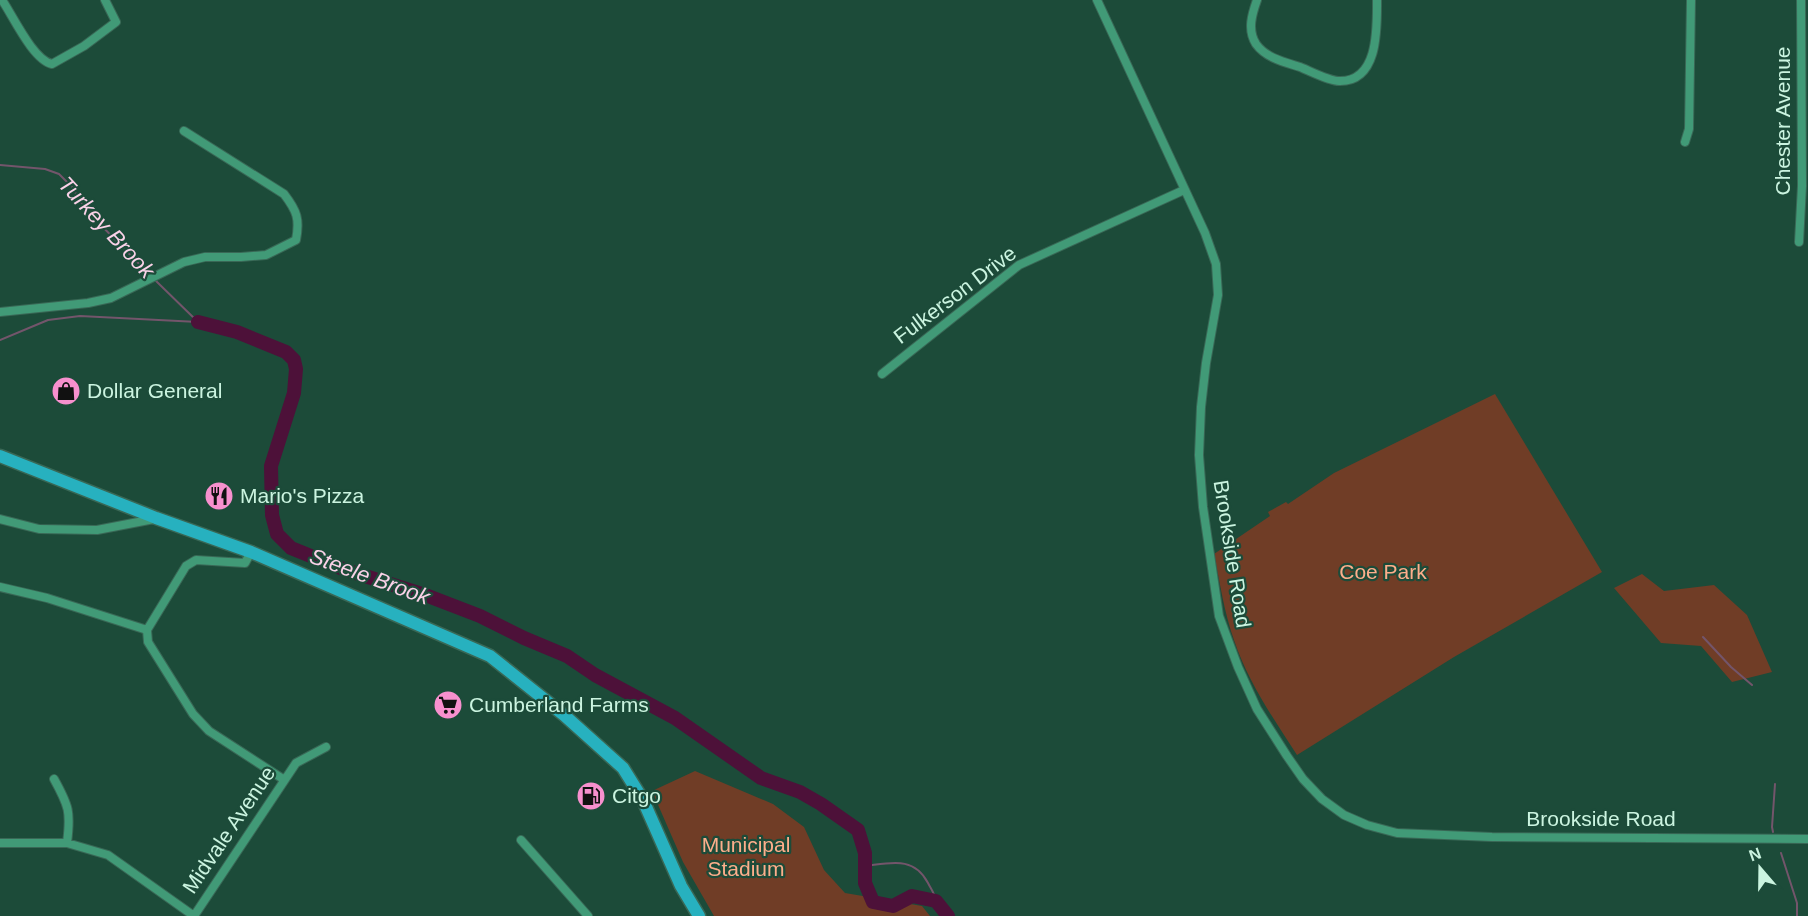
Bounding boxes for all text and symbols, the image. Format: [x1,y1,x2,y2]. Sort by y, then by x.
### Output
street label: Chester Avenue [1771,46,1794,196]
water label: Turkey Brook [53,172,161,284]
street label: Fulkerson Drive [889,241,1020,348]
shop icon: Dollar General [50,375,82,407]
place label: Dollar General [87,379,222,402]
street label: Brookside Road [1209,478,1256,630]
restaurant icon: Mario's Pizza [203,480,235,512]
place label: Mario's Pizza [240,484,365,507]
water label: Steele Brook [306,543,434,610]
park label: Coe Park [1339,560,1427,583]
supermarket icon: Cumberland Farms [432,689,464,721]
place label: Cumberland Farms [469,693,649,716]
street label: Midvale Avenue [178,762,279,897]
fuel station icon: Citgo [575,780,607,812]
place label: Citgo [612,784,661,807]
street label: Brookside Road [1526,807,1676,830]
park label: Municipal Stadium [702,833,790,880]
north arrow [1730,838,1790,898]
text: N [1747,844,1763,864]

